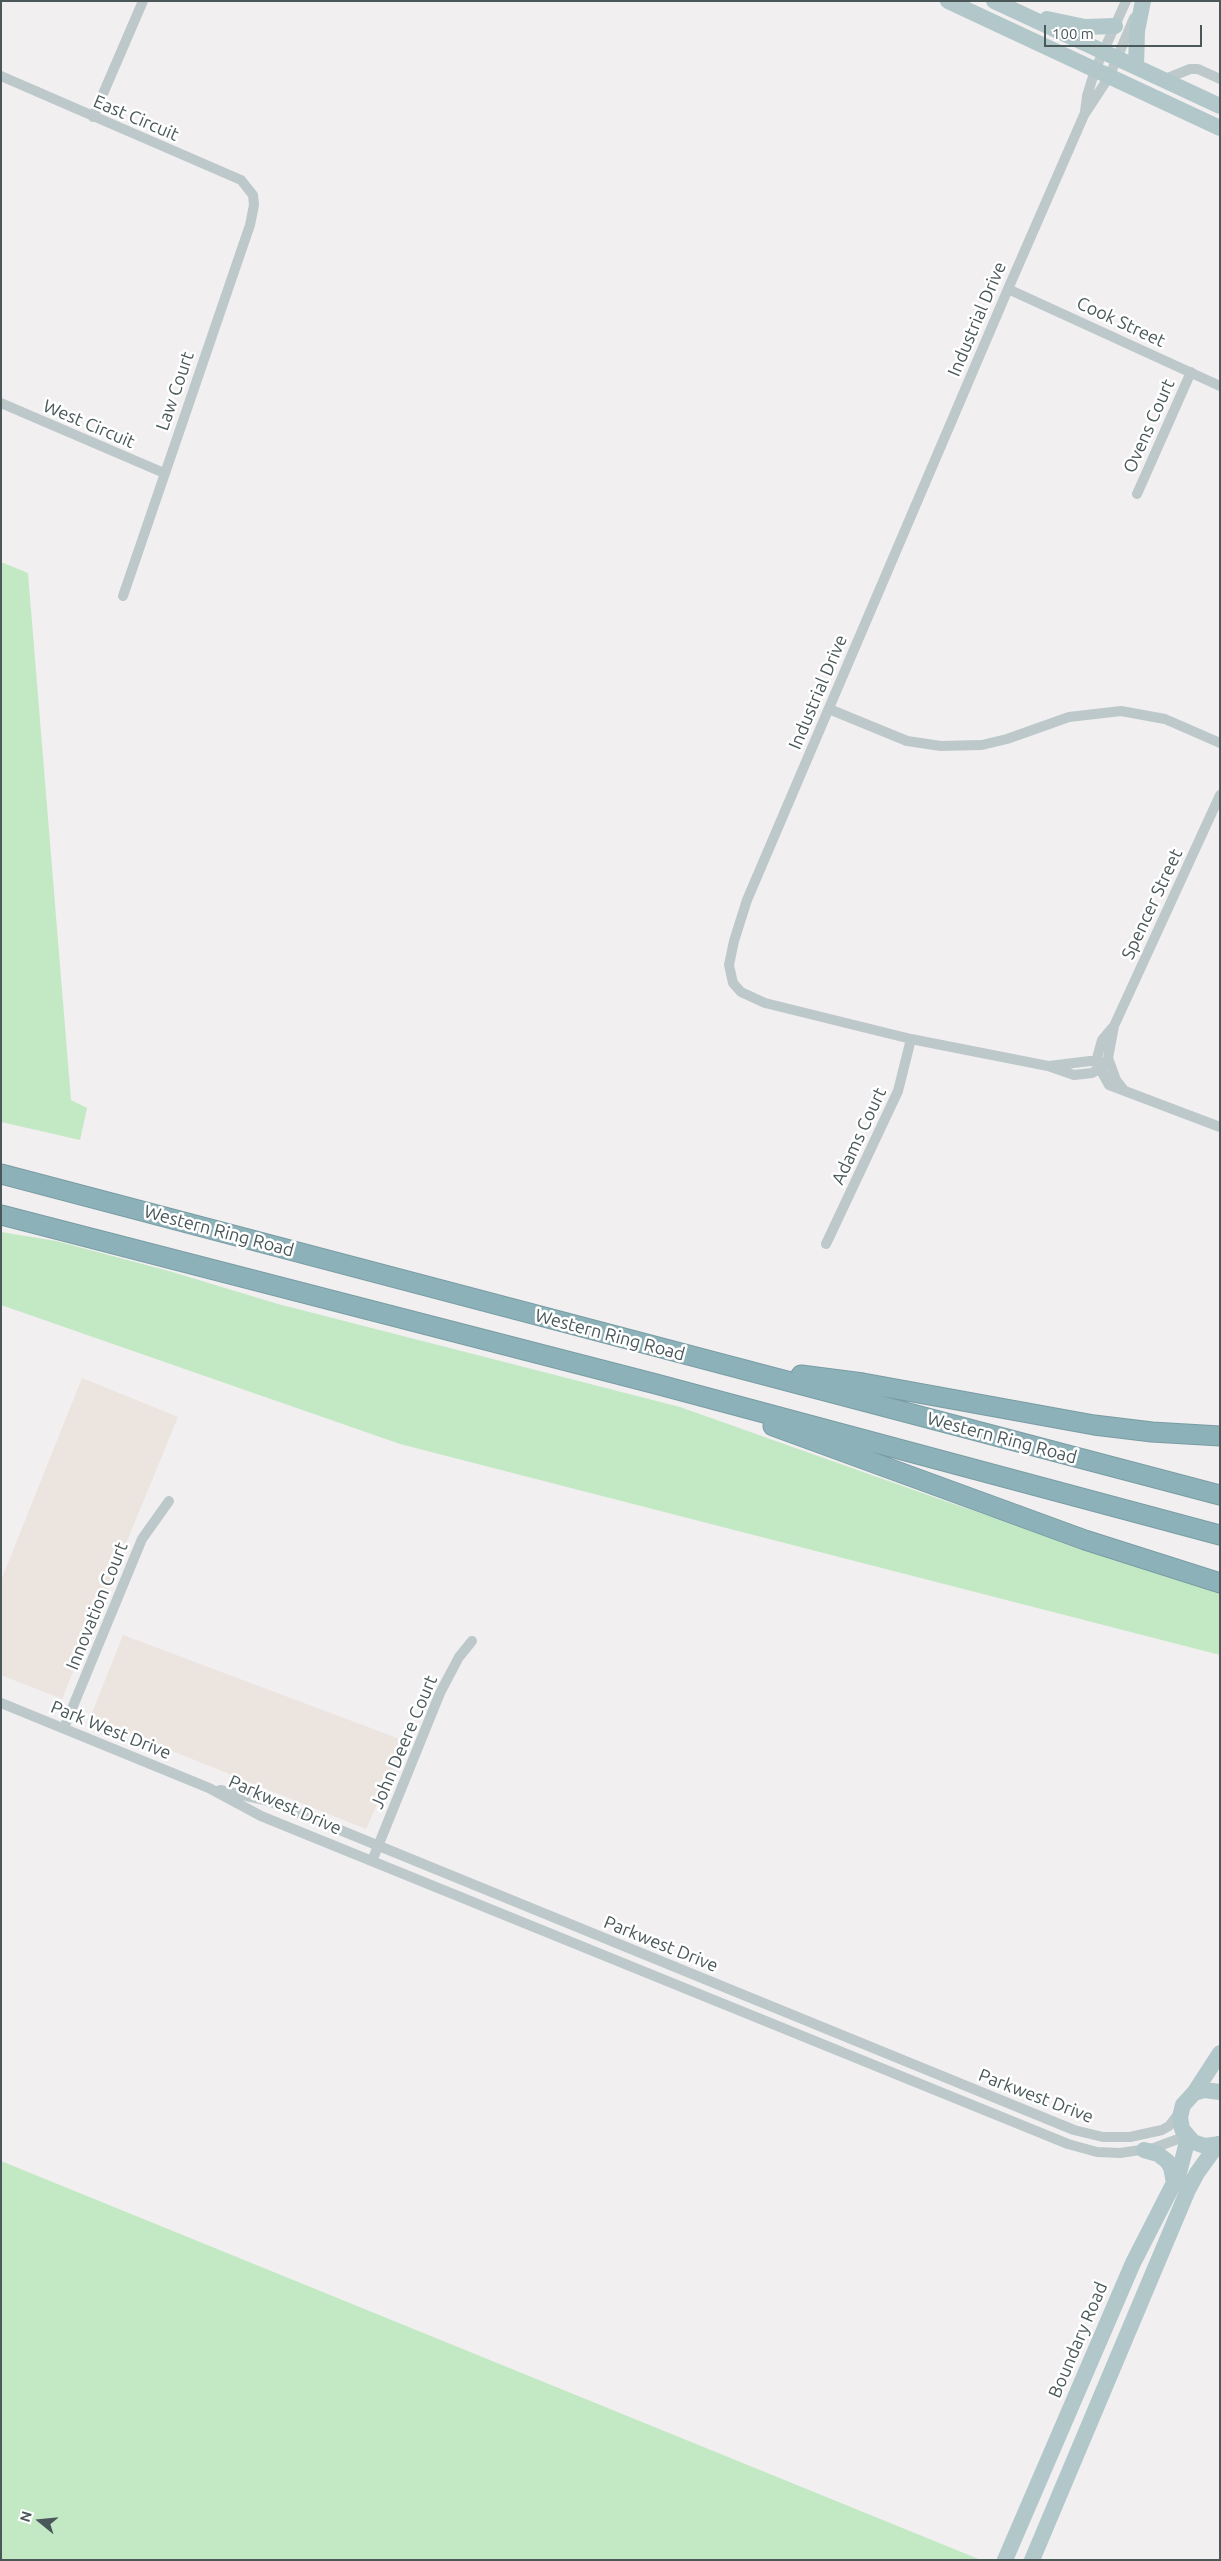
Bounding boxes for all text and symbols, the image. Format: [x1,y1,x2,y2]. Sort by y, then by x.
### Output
scale bar [1046,15,1204,47]
text: 100 m [1052,25,1094,42]
street label: East Circuit [90,90,182,146]
street label: Industrial Drive [943,258,1011,380]
street label: Cook Street [1073,292,1169,352]
street label: Law Court [151,349,199,433]
street label: Ovens Court [1119,376,1179,476]
street label: West Circuit [40,395,138,453]
street label: Industrial Drive [784,631,852,753]
street label: Spencer Street [1117,845,1187,963]
street label: Adams Court [827,1084,891,1188]
street label: Western Ring Road [142,1201,296,1261]
street label: Western Ring Road [533,1305,687,1365]
street label: Western Ring Road [925,1408,1079,1468]
street label: Innovation Court [62,1539,132,1673]
street label: John Deere Court [366,1672,442,1812]
street label: Park West Drive [48,1696,174,1764]
street label: Parkwest Drive [225,1770,345,1840]
street label: Parkwest Drive [601,1911,721,1977]
street label: Parkwest Drive [976,2064,1096,2128]
street label: Boundary Road [1044,2279,1112,2401]
north arrow [15,2496,65,2546]
text: N [16,2509,35,2524]

